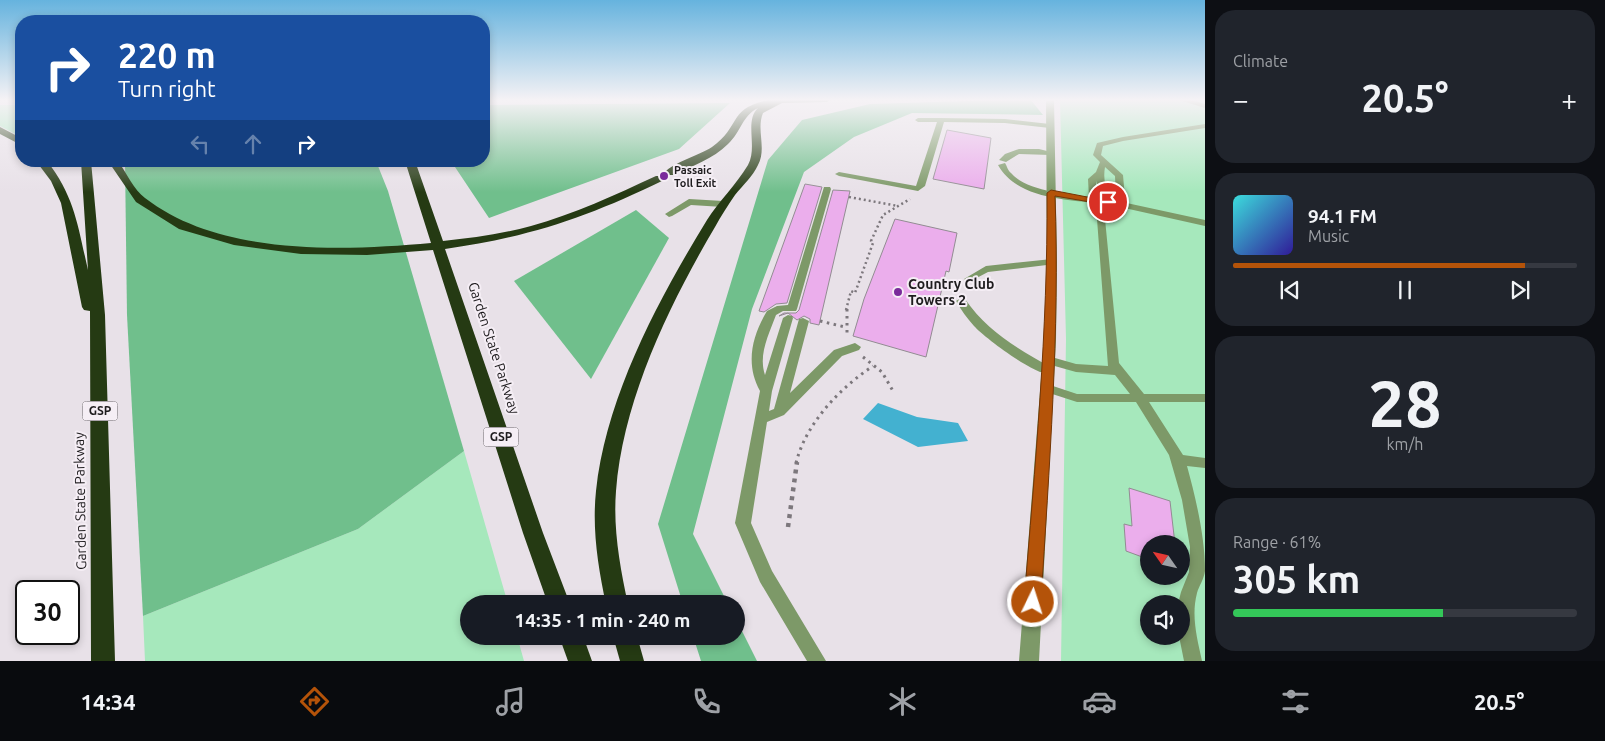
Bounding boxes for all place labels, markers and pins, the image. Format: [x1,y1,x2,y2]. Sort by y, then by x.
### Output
place label: Passaic Toll Exit [674,164,717,189]
marker: Passaic Toll Exit [658,170,670,182]
pin [1087,181,1129,223]
place label: Country Club Towers 2 [908,276,994,308]
marker: Country Club Towers 2 [892,286,904,298]

